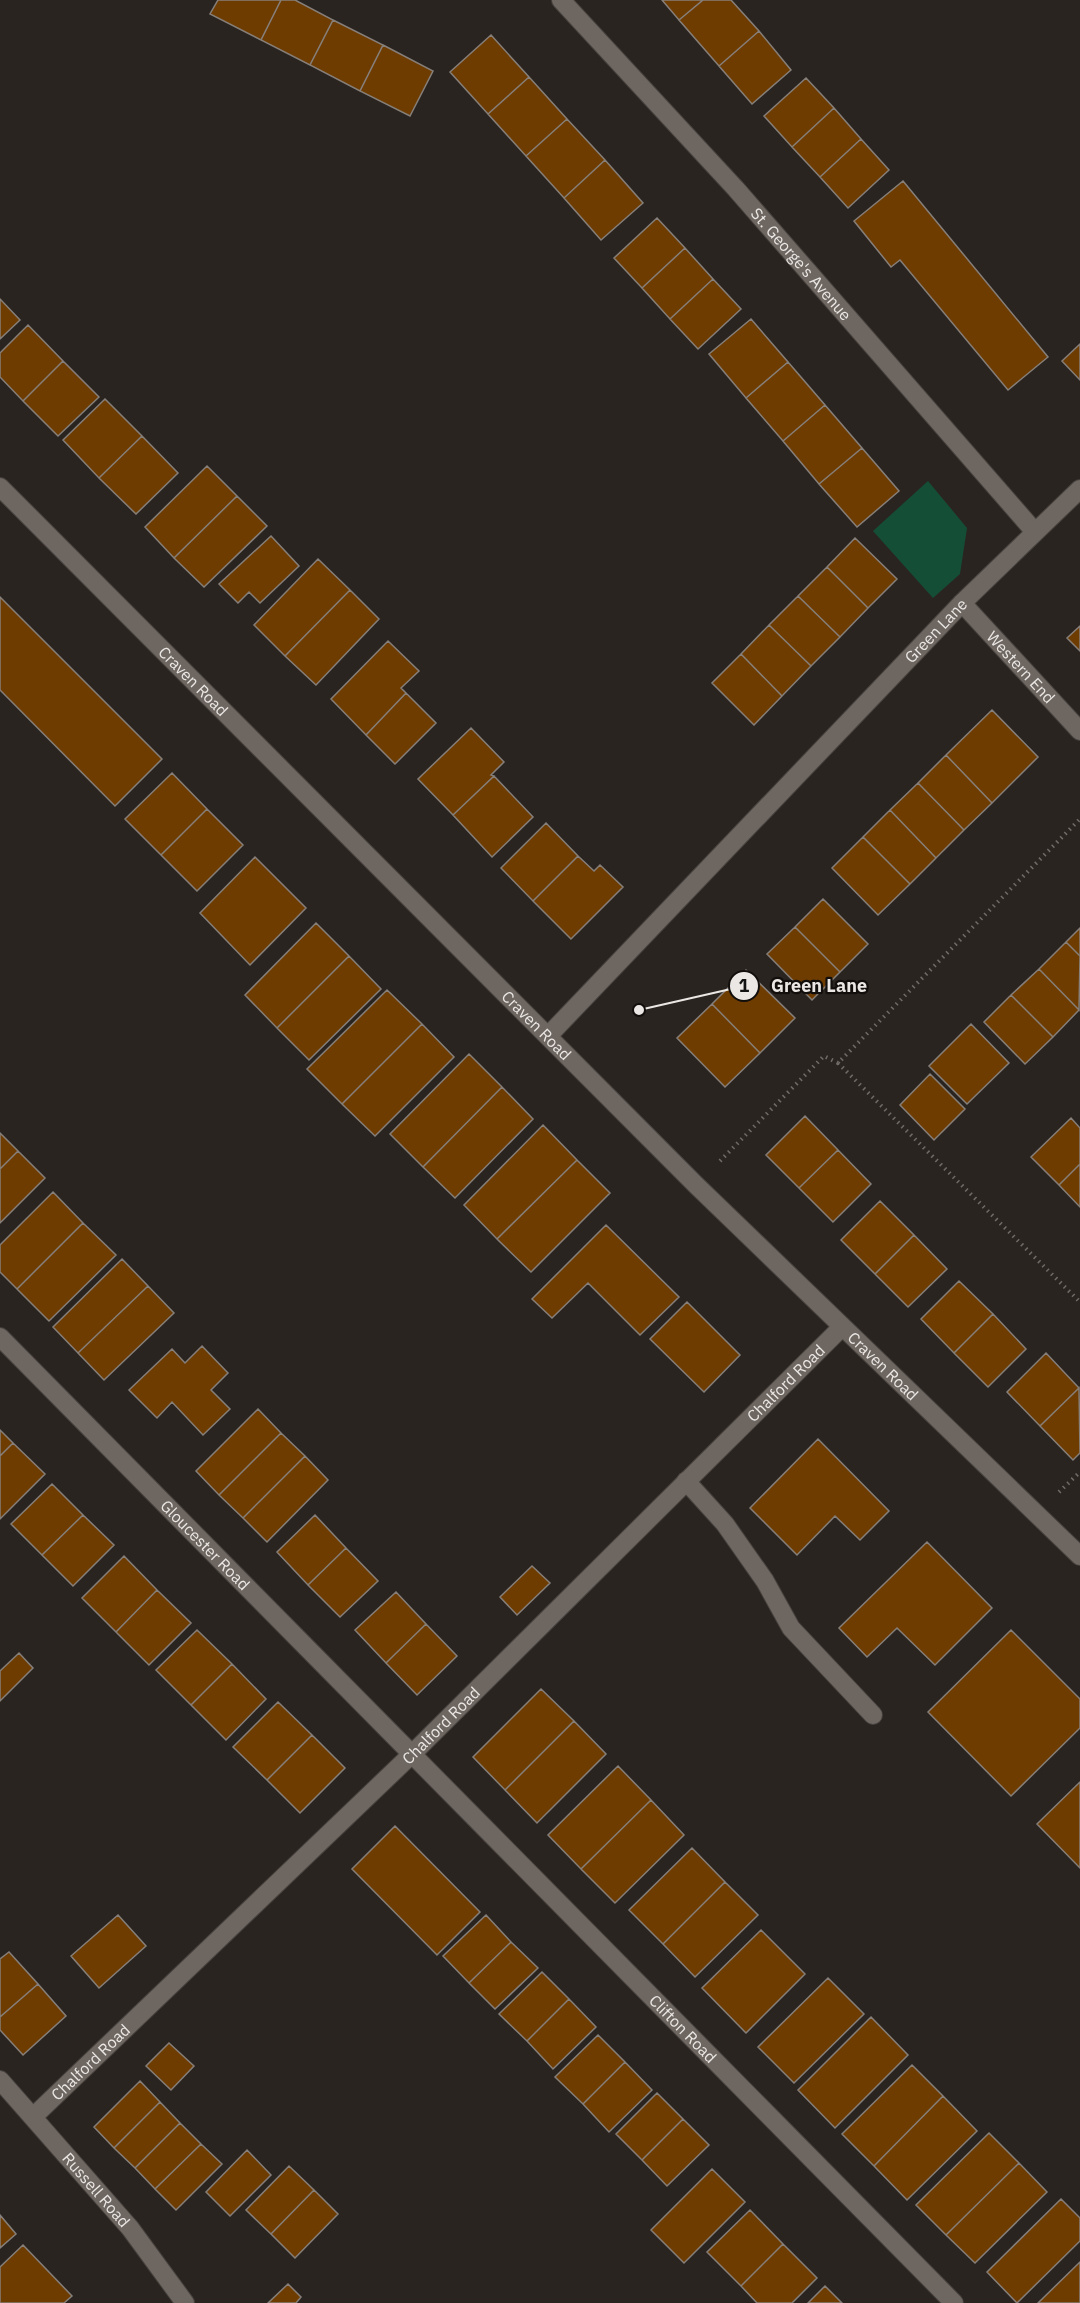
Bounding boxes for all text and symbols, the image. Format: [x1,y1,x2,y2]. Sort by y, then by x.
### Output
street label: St. George's Avenue [747,203,856,325]
street label: Green Lane [900,594,971,667]
street label: Western End [983,627,1059,707]
street label: Craven Road [154,642,232,720]
callout: Green Lane [729,968,879,1004]
text: 1 [739,974,750,997]
text: Green Lane [771,974,867,997]
street label: Craven Road [498,986,576,1064]
street label: Craven Road [844,1327,923,1404]
street label: Chalford Road [743,1340,829,1426]
street label: Gloucester Road [156,1495,254,1594]
street label: Chalford Road [398,1682,484,1768]
street label: Clifton Road [645,1990,721,2067]
street label: Chalford Road [47,2020,134,2104]
street label: Russell Road [58,2148,135,2231]

